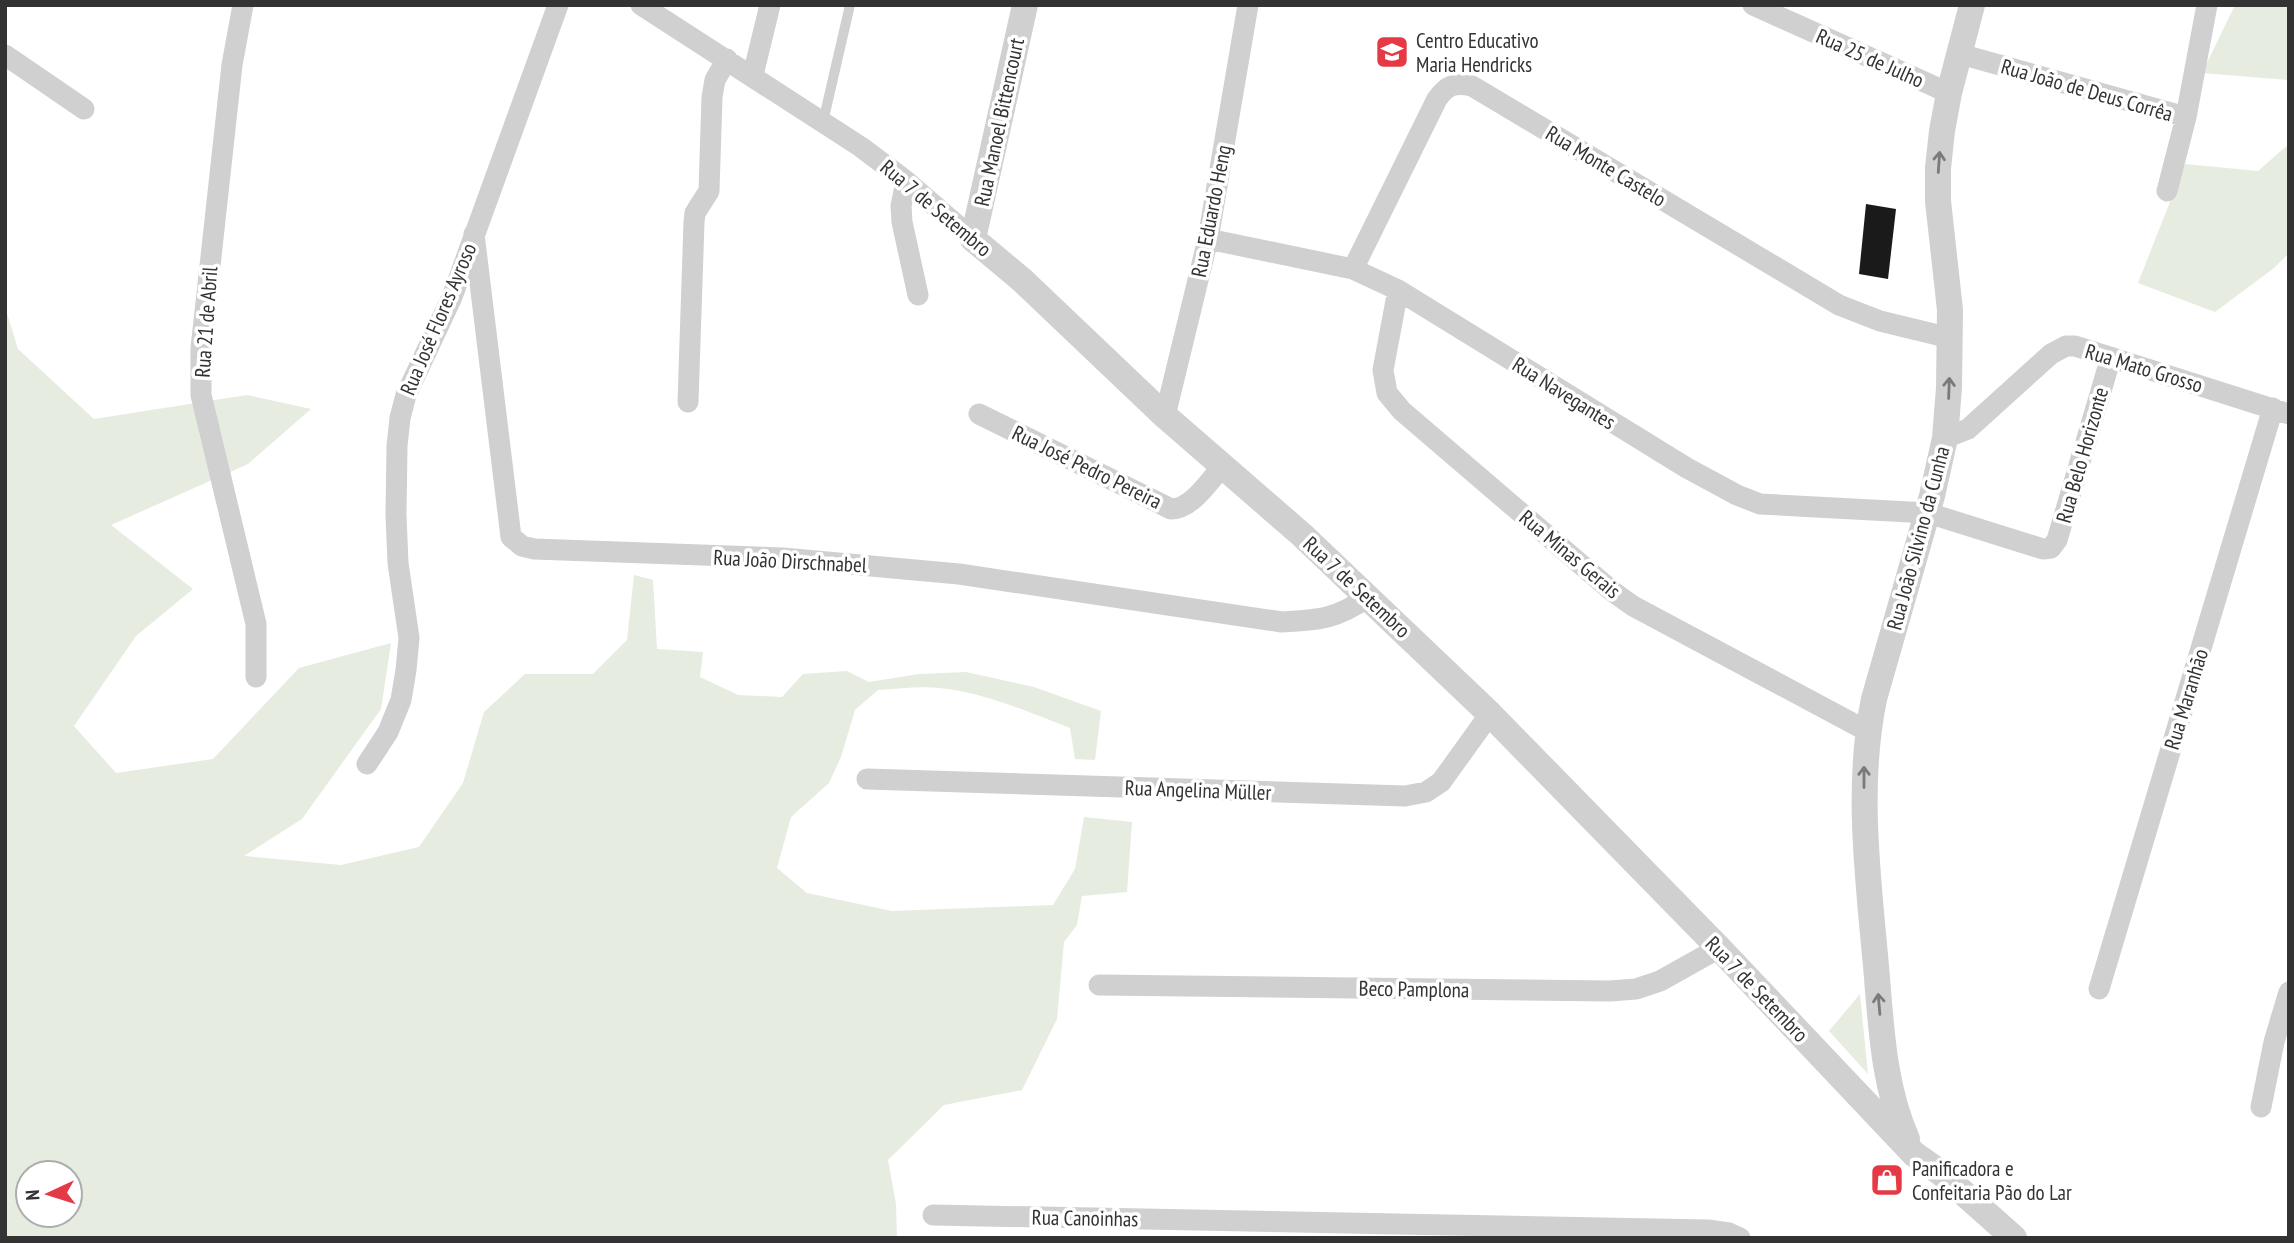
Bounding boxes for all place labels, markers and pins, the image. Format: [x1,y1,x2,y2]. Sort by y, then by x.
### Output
place label: Centro Educativo Maria Hendricks [1416,27,1539,78]
school or university icon: Centro Educativo Maria Hendricks [1373,33,1411,71]
place label: Panificadora e Confeitaria Pão do Lar [1912,1155,2072,1206]
shop icon: Panificadora e Confeitaria Pão do Lar [1868,1161,1906,1199]

